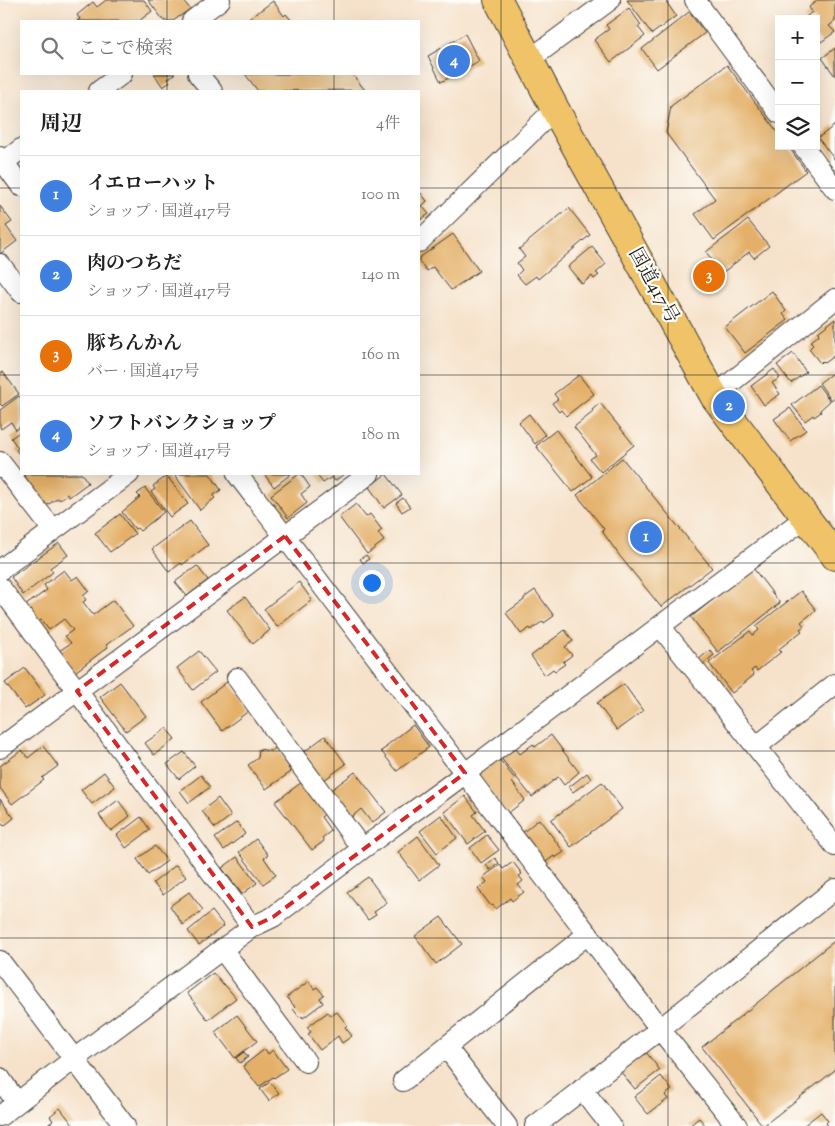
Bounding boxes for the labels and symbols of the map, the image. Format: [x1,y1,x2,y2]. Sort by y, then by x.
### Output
pin: 4 [438,42,470,80]
street label: 国道417号 [621,243,685,329]
pin: 3 [693,257,725,295]
pin: 2 [713,387,745,425]
pin: 1 [630,518,662,556]
your location [359,570,385,596]

